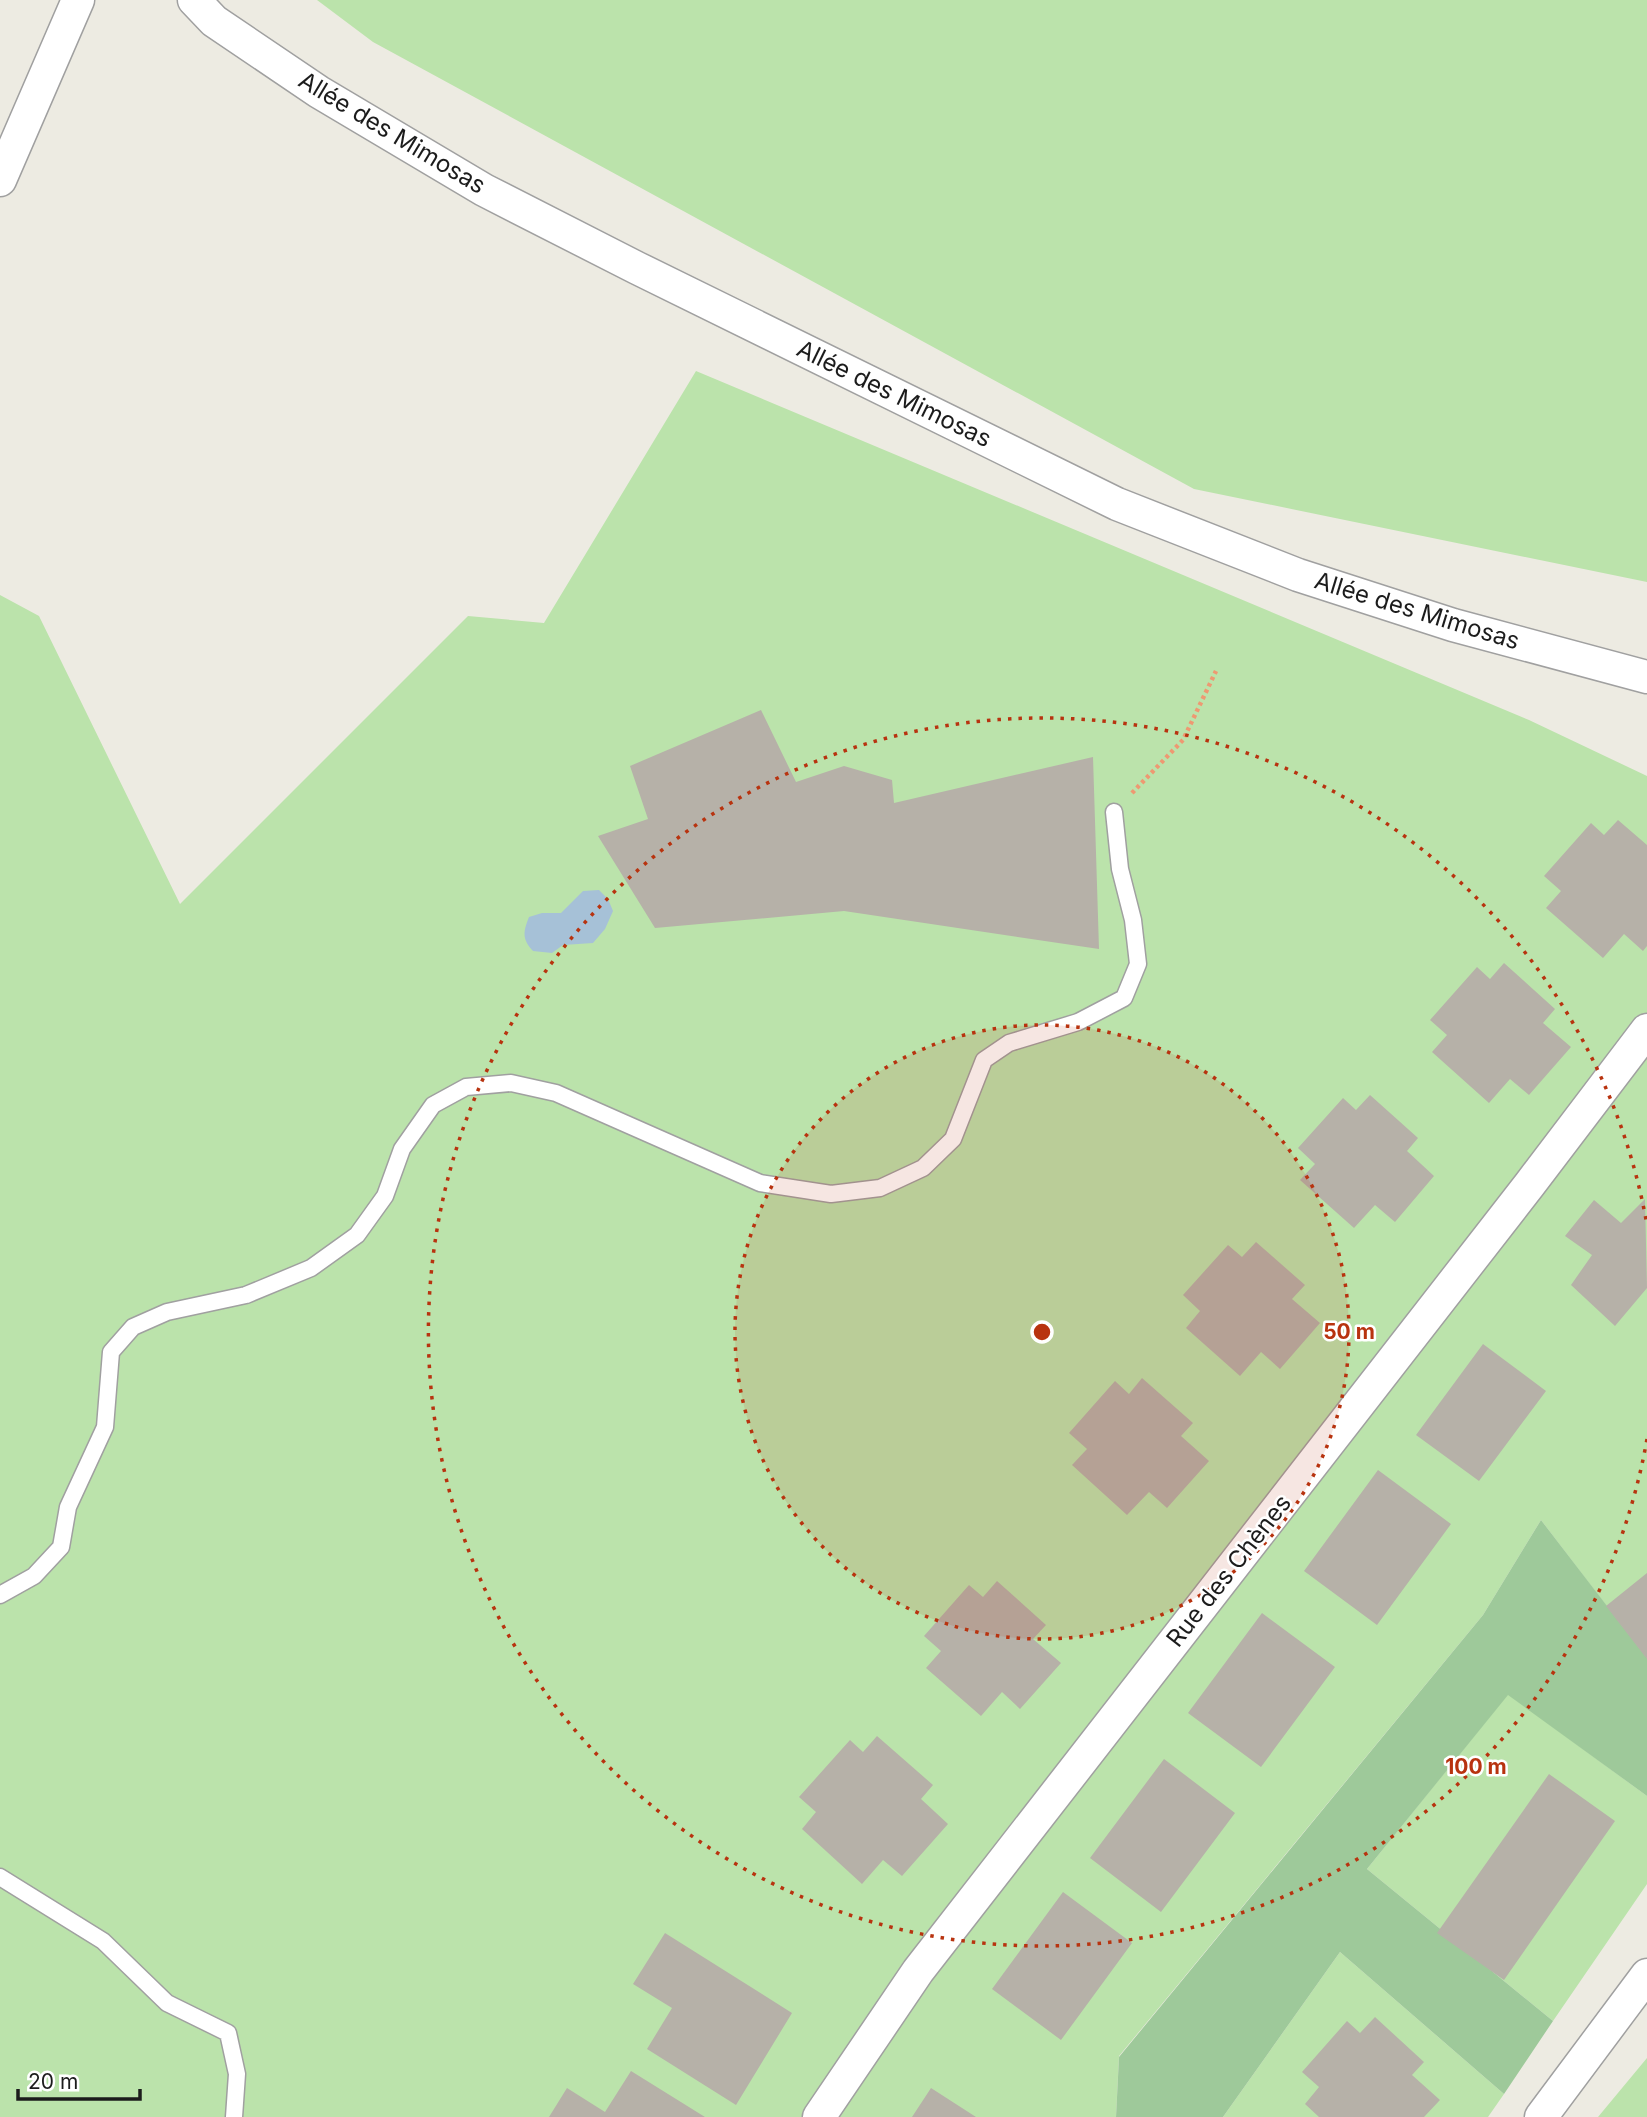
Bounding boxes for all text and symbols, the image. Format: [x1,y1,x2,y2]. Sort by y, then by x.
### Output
street label: Allée des Mimosas [294,65,491,200]
street label: Allée des Mimosas [792,334,996,453]
street label: Allée des Mimosas [1311,566,1523,655]
text: 50 m [1323,1319,1375,1344]
centre of rings [1030,1320,1054,1344]
street label: Rue des Chènes [1160,1489,1297,1653]
text: 100 m [1445,1754,1507,1779]
scale bar [18,2058,140,2102]
text: 20 m [28,2069,78,2094]

